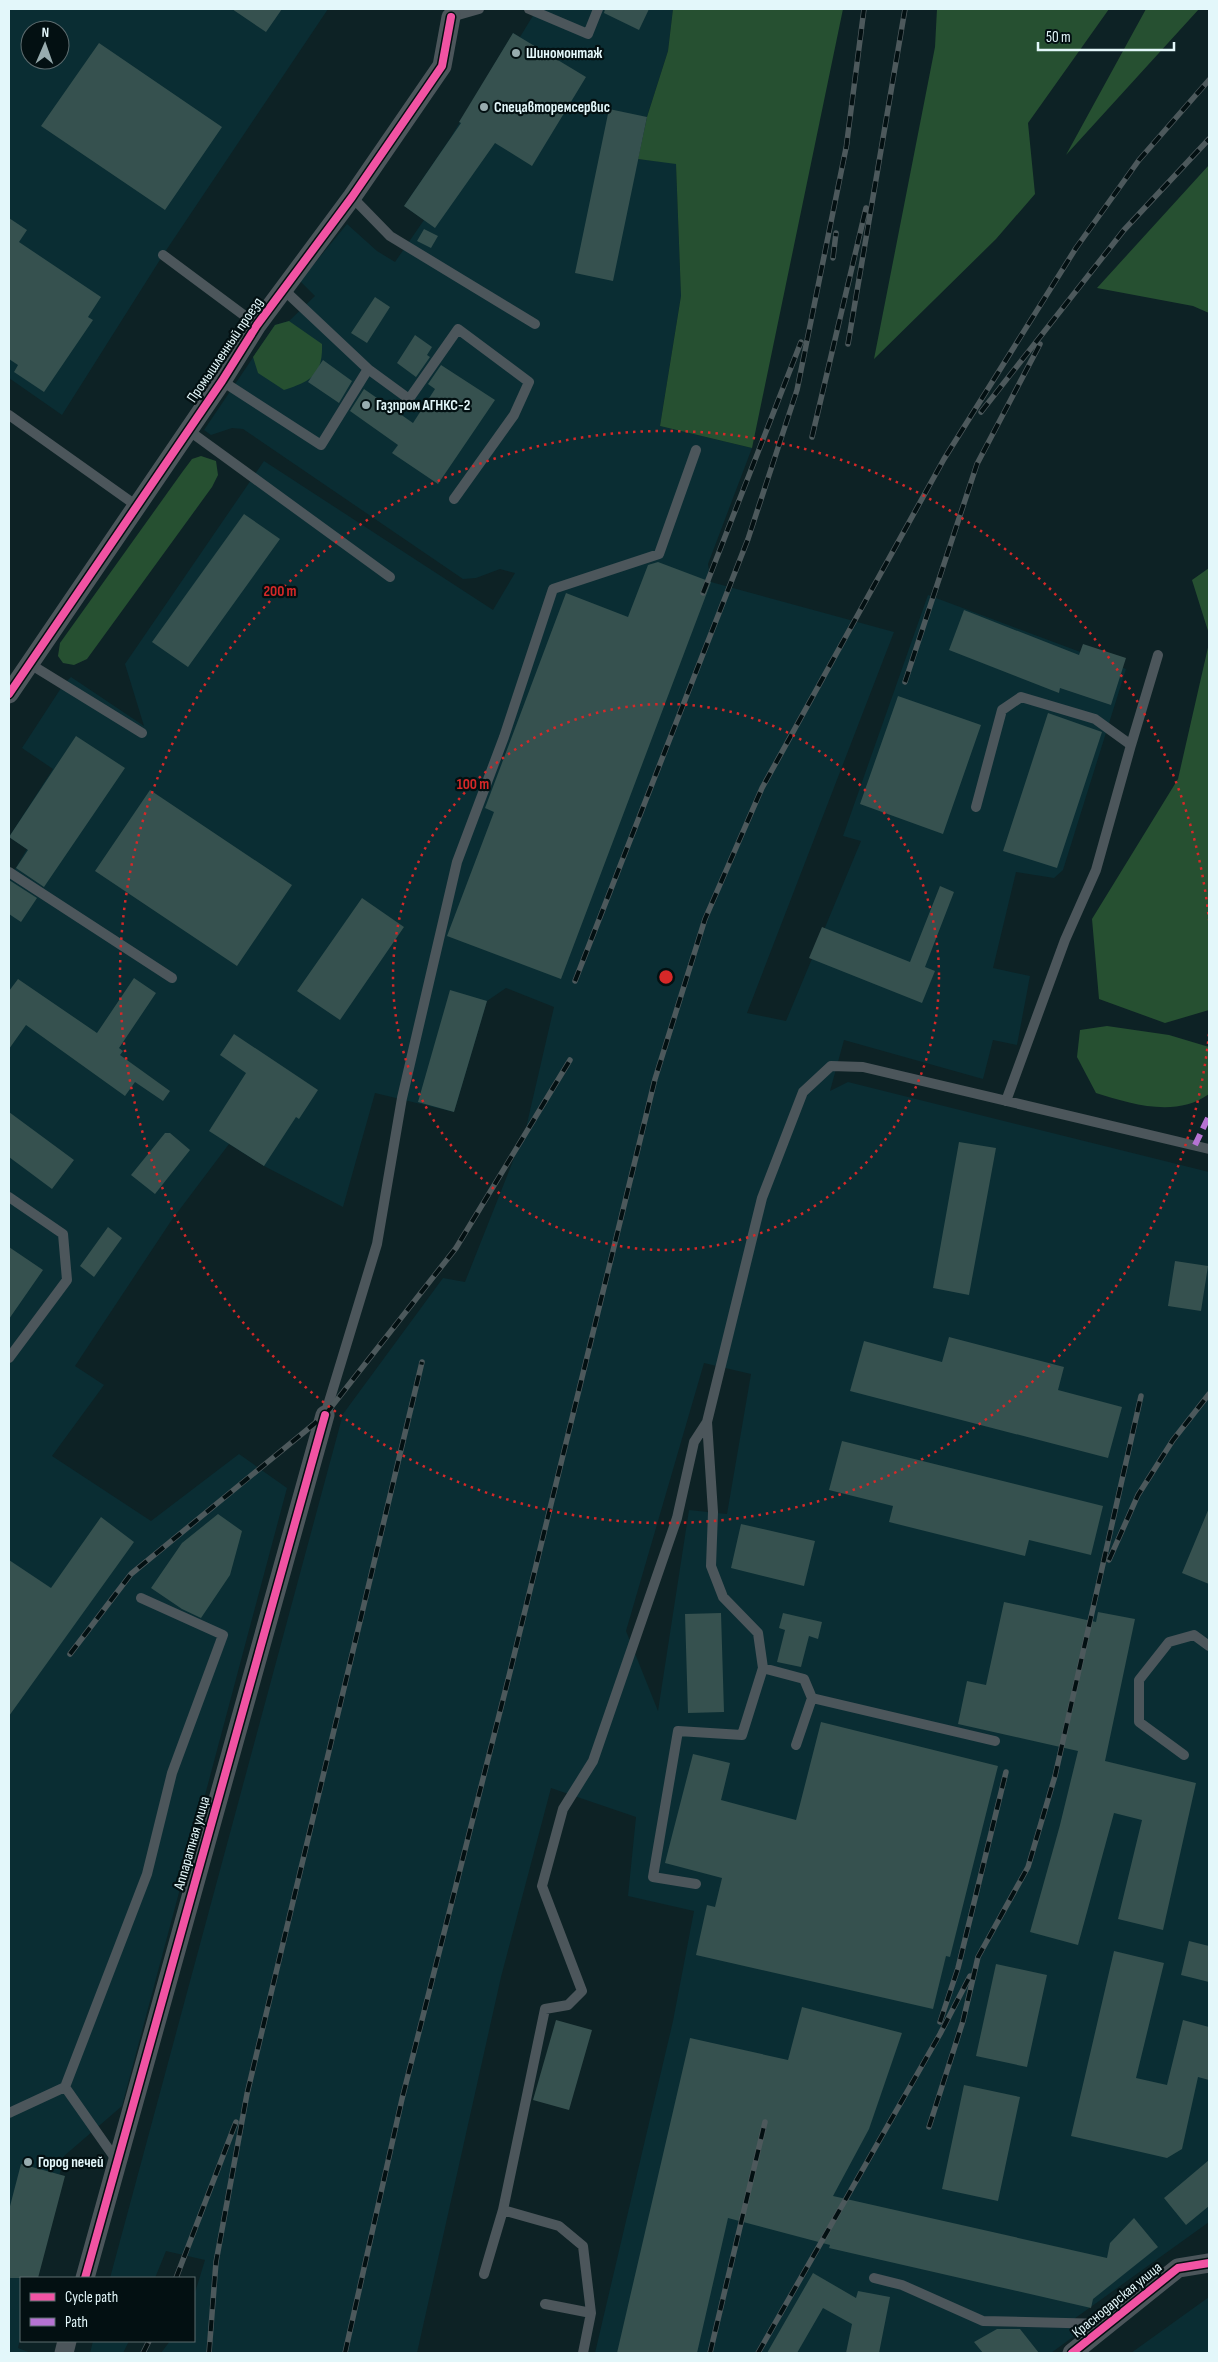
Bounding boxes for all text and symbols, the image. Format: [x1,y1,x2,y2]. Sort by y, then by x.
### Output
north arrow [20,20,70,70]
scale bar [1038,20,1174,52]
text: N [41,24,49,41]
text: 50 m [1046,28,1071,47]
place label: Шиномонтаж [526,44,603,63]
marker: Шиномонтаж [510,47,522,59]
place label: Спецавторемсервис [494,98,610,117]
marker: Спецавторемсервис [478,101,490,113]
street label: Промышленный проезд [183,294,267,406]
place label: Газпром АГНКС-2 [376,396,470,415]
marker: Газпром АГНКС-2 [360,399,372,411]
text: 200 m [263,582,297,601]
text: 100 m [457,775,489,794]
centre of rings [657,968,675,986]
street label: Аппаратная улица [169,1794,214,1893]
place label: Город печей [38,2153,104,2172]
marker: Город печей [22,2156,34,2168]
street label: Краснодарская улица [1068,2258,1166,2342]
legend [20,2277,195,2342]
text: Cycle path [65,2288,118,2307]
text: Path [65,2313,88,2332]

